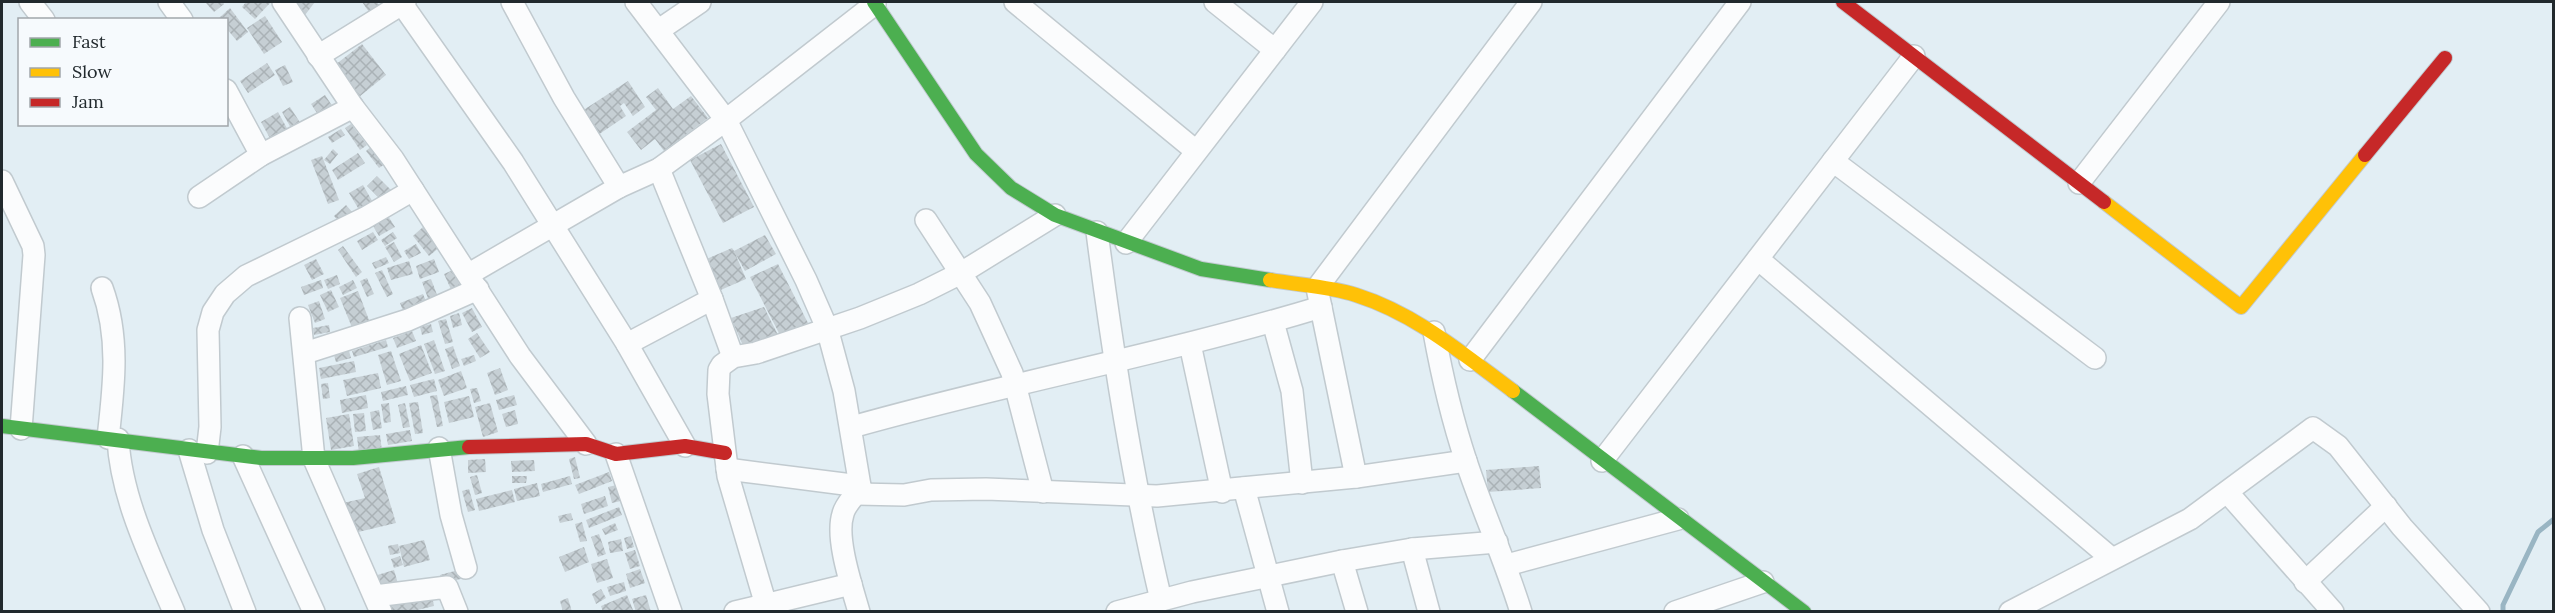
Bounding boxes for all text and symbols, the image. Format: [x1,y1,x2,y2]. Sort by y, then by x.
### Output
legend [18,18,228,126]
text: Fast [72,30,106,53]
text: Slow [72,60,112,83]
text: Jam [71,90,104,113]

